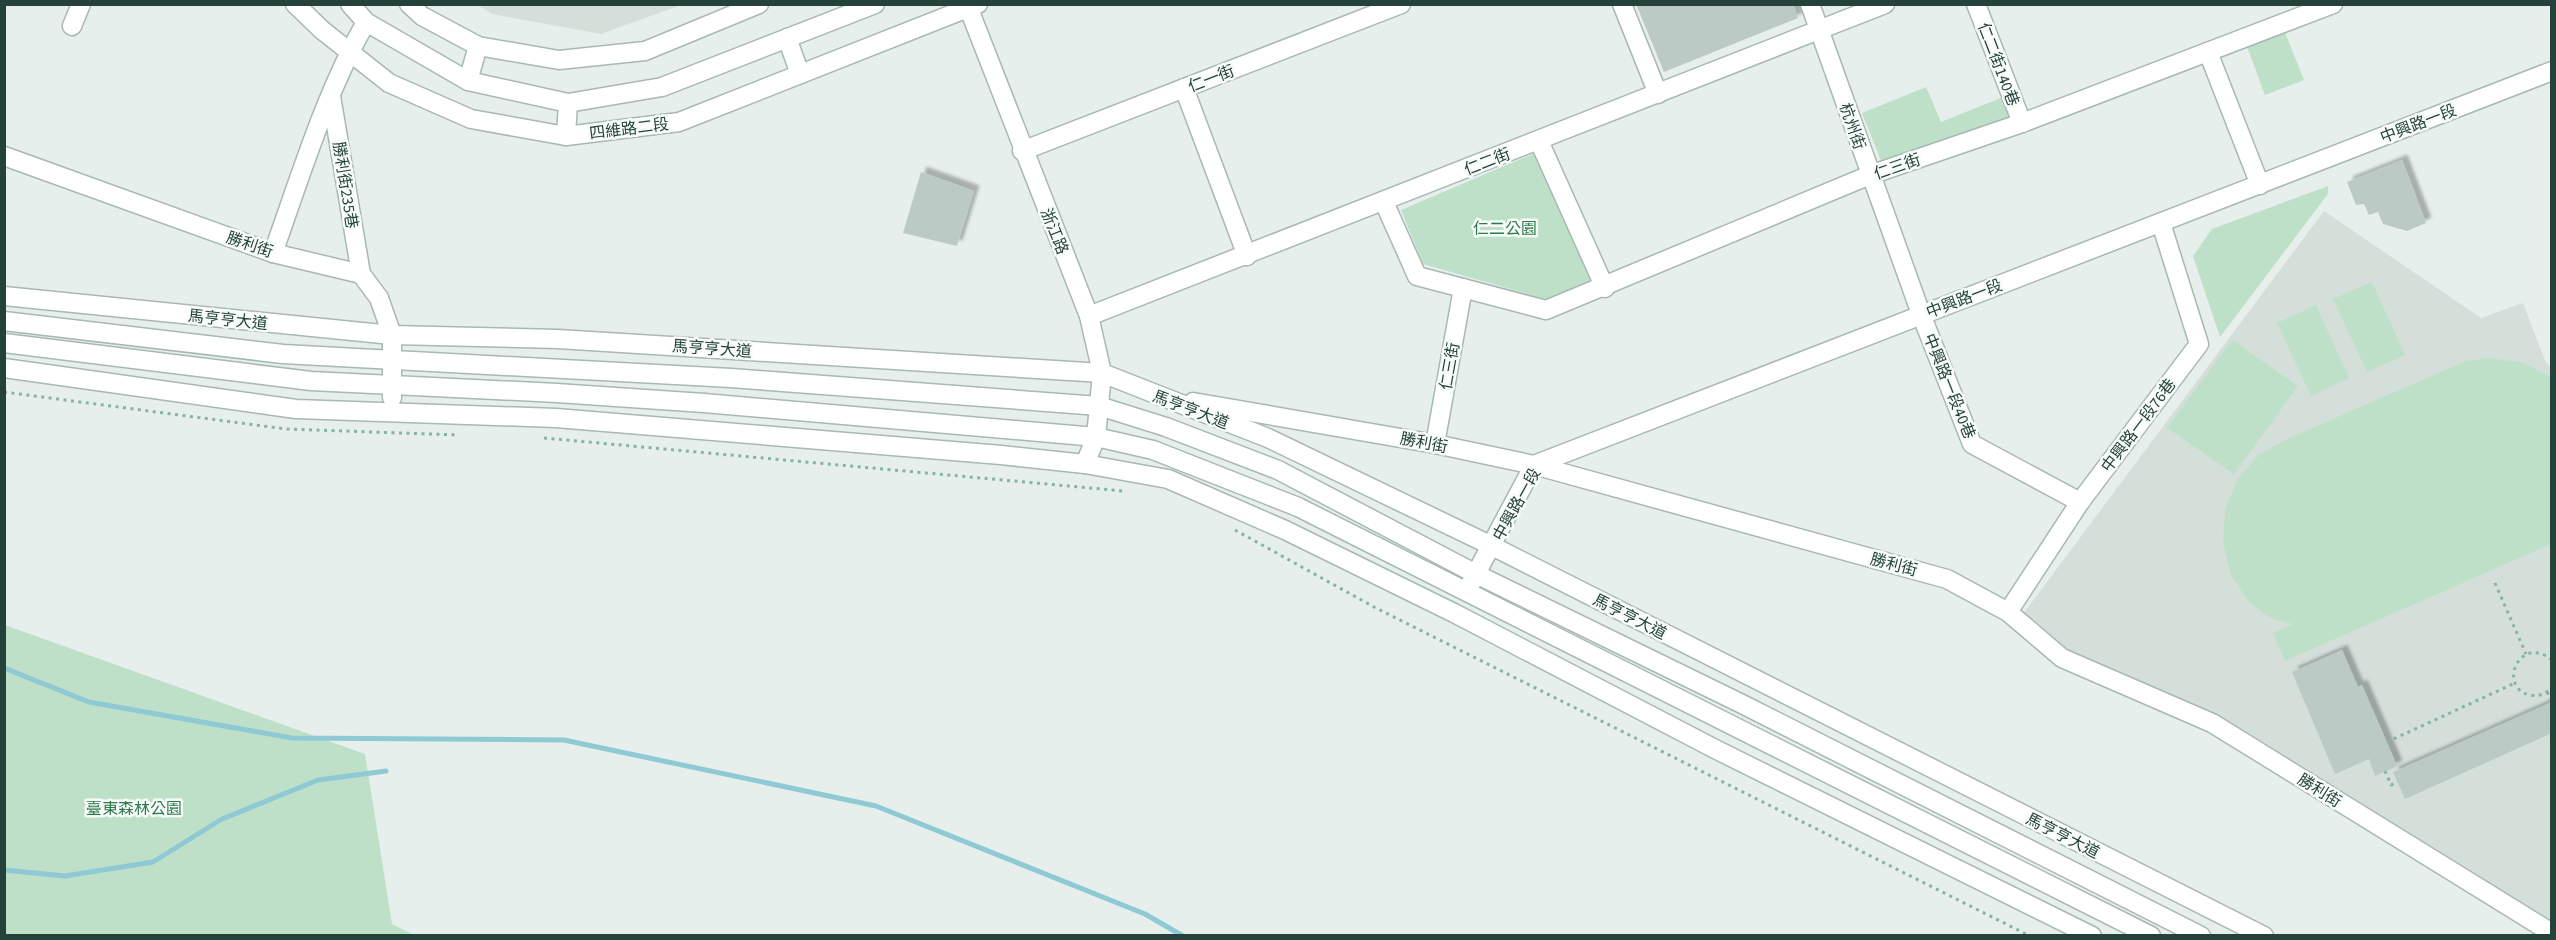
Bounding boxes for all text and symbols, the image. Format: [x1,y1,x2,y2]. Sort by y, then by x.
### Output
street label: 仁二街140巷 [1972,19,2024,109]
street label: 仁一街 [1185,60,1238,98]
street label: 中興路一段 [2377,99,2460,149]
street label: 杭州街 [1834,100,1870,153]
street label: 四維路二段 [588,113,670,145]
street label: 勝利街235巷 [327,140,363,230]
street label: 仁二街 [1461,143,1514,181]
street label: 仁三街 [1871,149,1924,185]
street label: 浙江路 [1035,205,1073,258]
park label: 仁二公園 [1473,218,1537,240]
street label: 勝利街 [223,227,276,263]
street label: 中興路一段 [1923,274,2006,324]
street label: 馬亨亨大道 [187,305,269,335]
street label: 中興路一段40巷 [1918,330,1980,442]
street label: 馬亨亨大道 [671,335,753,363]
street label: 仁三街 [1435,341,1465,392]
street label: 中興路一段76巷 [2096,374,2181,477]
street label: 馬亨亨大道 [1149,385,1232,435]
street label: 勝利街 [1398,428,1449,458]
street label: 中興路一段 [1488,464,1546,545]
street label: 勝利街 [1868,548,1920,582]
street label: 馬亨亨大道 [1589,589,1670,645]
street label: 勝利街 [2293,769,2346,813]
park label: 臺東森林公園 [86,798,182,820]
street label: 馬亨亨大道 [2022,808,2103,864]

